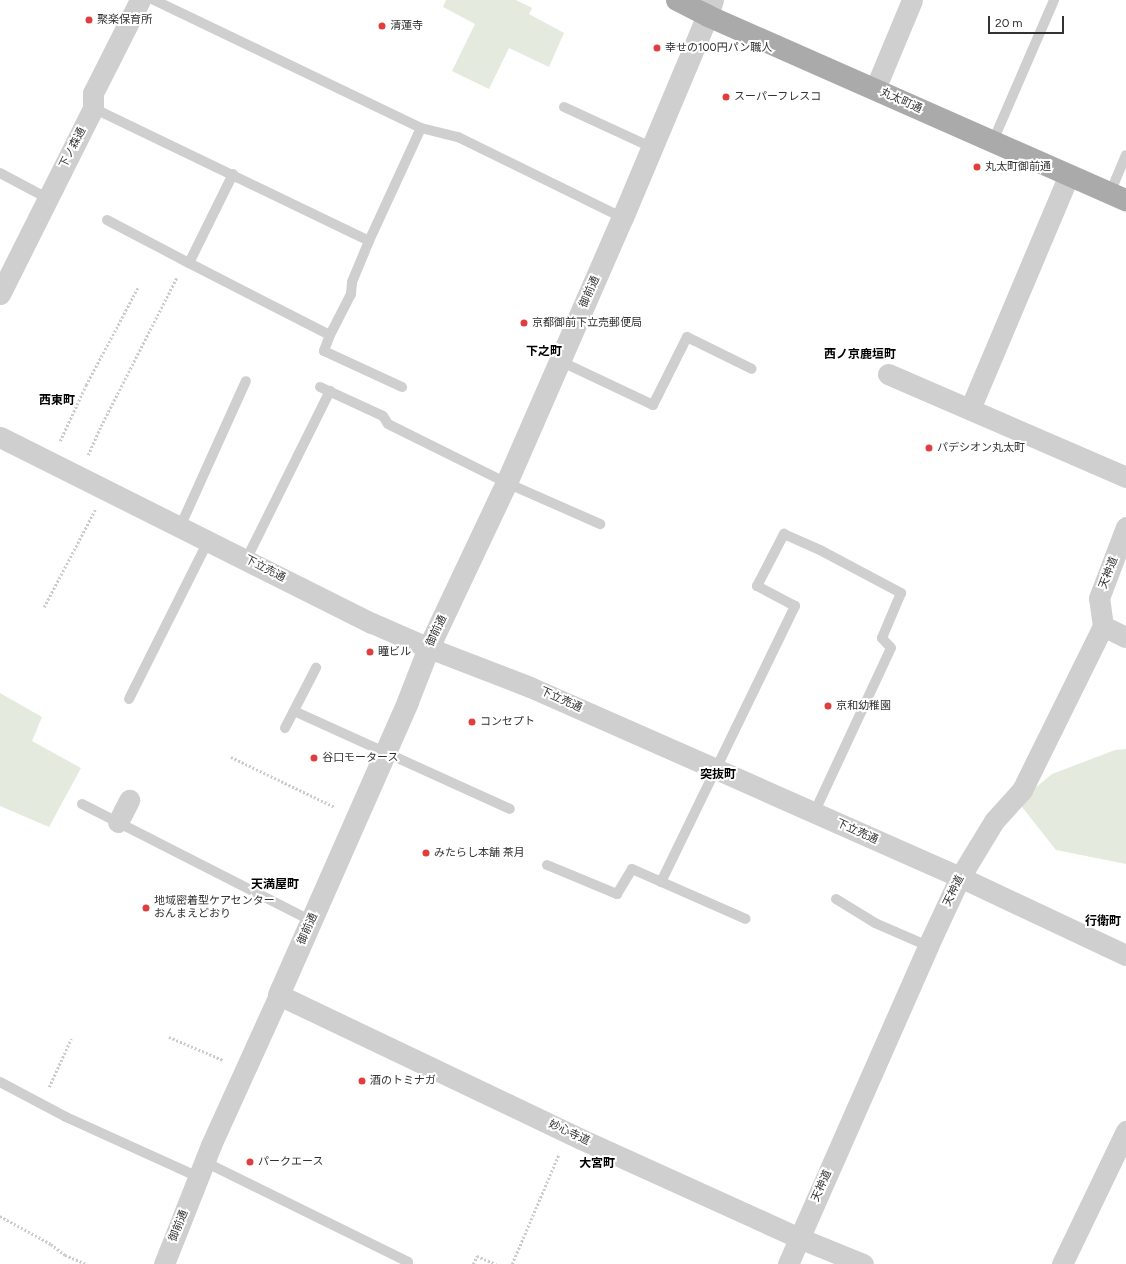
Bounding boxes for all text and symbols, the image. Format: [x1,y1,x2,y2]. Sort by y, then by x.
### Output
scale bar [990,8,1066,34]
place label: 聚楽保育所 [97,13,152,27]
marker: 聚楽保育所 [84,15,94,25]
text: 20 m [995,16,1023,30]
place label: 清蓮寺 [390,19,423,33]
marker: 清蓮寺 [377,21,387,31]
place label: 幸せの100円パン職人 [665,41,772,55]
marker: 幸せの100円パン職人 [652,43,662,53]
street label: 丸太町通 [878,86,924,116]
place label: スーパーフレスコ [734,90,822,104]
marker: スーパーフレスコ [721,92,731,102]
street label: 下ノ森通 [57,125,89,171]
place label: 丸太町御前通 [985,160,1051,174]
marker: 丸太町御前通 [972,162,982,172]
street label: 御前通 [577,274,603,310]
place label: 京都御前下立売郵便局 [532,316,642,330]
marker: 京都御前下立売郵便局 [519,318,529,328]
district label: 下之町 [526,345,562,359]
district label: 西ノ京鹿垣町 [824,348,896,362]
district label: 西東町 [39,394,75,408]
place label: パデシオン丸太町 [937,441,1025,455]
marker: パデシオン丸太町 [924,443,934,453]
street label: 下立売通 [242,553,288,585]
street label: 天神道 [1097,555,1121,591]
street label: 御前通 [424,613,450,649]
place label: 瞳ビル [378,645,411,659]
marker: 瞳ビル [365,647,375,657]
street label: 下立売通 [538,685,584,715]
place label: 京和幼稚園 [836,699,891,713]
marker: 京和幼稚園 [823,701,833,711]
place label: コンセプト [480,715,535,729]
marker: コンセプト [467,717,477,727]
place label: 谷口モータース [322,751,399,765]
marker: 谷口モータース [309,753,319,763]
district label: 突抜町 [700,768,736,782]
street label: 下立売通 [834,817,880,847]
place label: みたらし本舗 茶月 [434,846,525,860]
marker: みたらし本舗 茶月 [421,848,431,858]
street label: 天神道 [941,873,967,909]
district label: 天満屋町 [251,878,299,892]
place label: 地域密着型ケアセンター おんまえどおり [154,895,275,921]
marker: 地域密着型ケアセンター おんまえどおり [141,903,151,913]
street label: 御前通 [295,911,321,947]
district label: 行衛町 [1085,915,1121,929]
place label: 酒のトミナガ [370,1074,436,1088]
marker: 酒のトミナガ [357,1076,367,1086]
street label: 妙心寺道 [546,1118,592,1148]
place label: パークエース [258,1155,324,1169]
marker: パークエース [245,1157,255,1167]
district label: 大宮町 [579,1157,615,1171]
street label: 天神道 [809,1168,835,1204]
street label: 御前通 [167,1208,191,1244]

